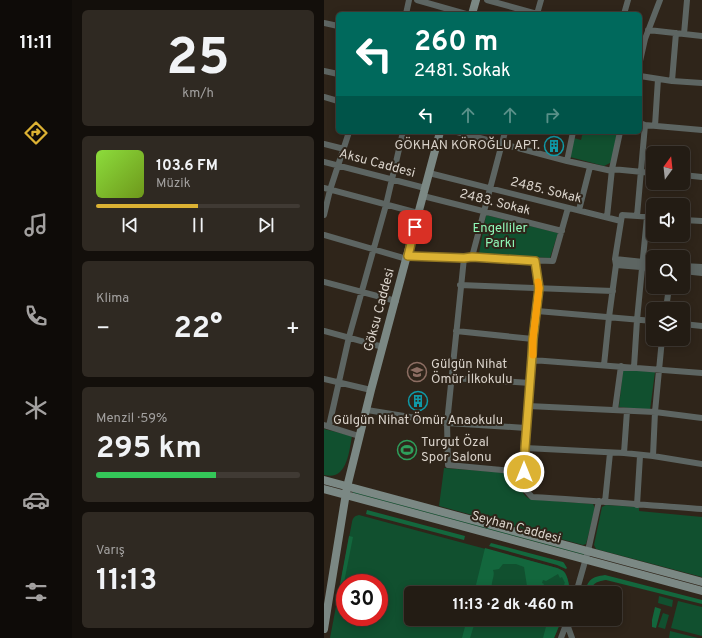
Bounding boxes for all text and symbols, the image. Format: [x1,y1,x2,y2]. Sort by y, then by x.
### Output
text: 260 m [414,25,498,61]
text: 25 [166,27,230,93]
icon: left [348,28,400,80]
text: 11:11 [19,32,53,55]
text: 2481. Sokak [414,60,511,83]
text: km/h [182,86,214,102]
icon: left [415,104,437,126]
icon: ahead [457,104,479,126]
icon: ahead [499,104,521,126]
icon: right [541,104,563,126]
icon: directions [22,119,50,147]
building icon: GÖKHAN KÖROĞLU APT. [543,135,565,157]
place label: GÖKHAN KÖROĞLU APT. [394,136,540,154]
street label: Aksu Caddesi [337,146,417,182]
north arrow [646,146,690,190]
map controls [646,146,690,346]
text: 103.6 FM [156,157,218,176]
street label: 2485. Sokak [509,174,583,208]
text: Müzik [156,176,191,192]
street label: 2483. Sokak [458,186,532,220]
button: sound [646,198,690,242]
pin [398,210,432,244]
icon: music [22,211,50,239]
icon: previous [119,214,141,236]
icon: pause [187,214,209,236]
icon: next [255,214,277,236]
icon: arrive [404,216,426,238]
park label: Engelliler Parkı [472,221,528,252]
button: search [646,250,690,294]
street label: Göksu Caddesi [361,267,399,353]
text: Klima [96,291,129,307]
icon: phone [22,302,50,330]
button: layers [646,302,690,346]
text: 22° [173,311,223,348]
text: − [96,316,110,343]
text: + [286,316,300,343]
place label: Gülgün Nihat Ömür İlkokulu [431,357,513,388]
school or university icon: Gülgün Nihat Ömür İlkokulu [406,361,428,383]
building icon: Gülgün Nihat Ömür Anaokulu [407,390,429,412]
icon: climate [22,394,50,422]
text: Menzil · 59% [96,411,167,427]
place label: Gülgün Nihat Ömür Anaokulu [333,411,503,429]
text: 295 km [96,431,202,468]
place label: Turgut Özal Spor Salonu [421,433,492,466]
sports icon: Turgut Özal Spor Salonu [396,439,418,461]
position arrow [503,451,545,493]
icon: car [22,486,50,514]
street label: Seyhan Caddesi [469,508,563,548]
text: Varış [96,543,125,559]
text: 11:13 [96,563,157,600]
speed limit sign: 30 [336,574,388,626]
icon: filters [22,578,50,606]
text: 11:13 · 2 dk · 460 m [452,596,574,615]

